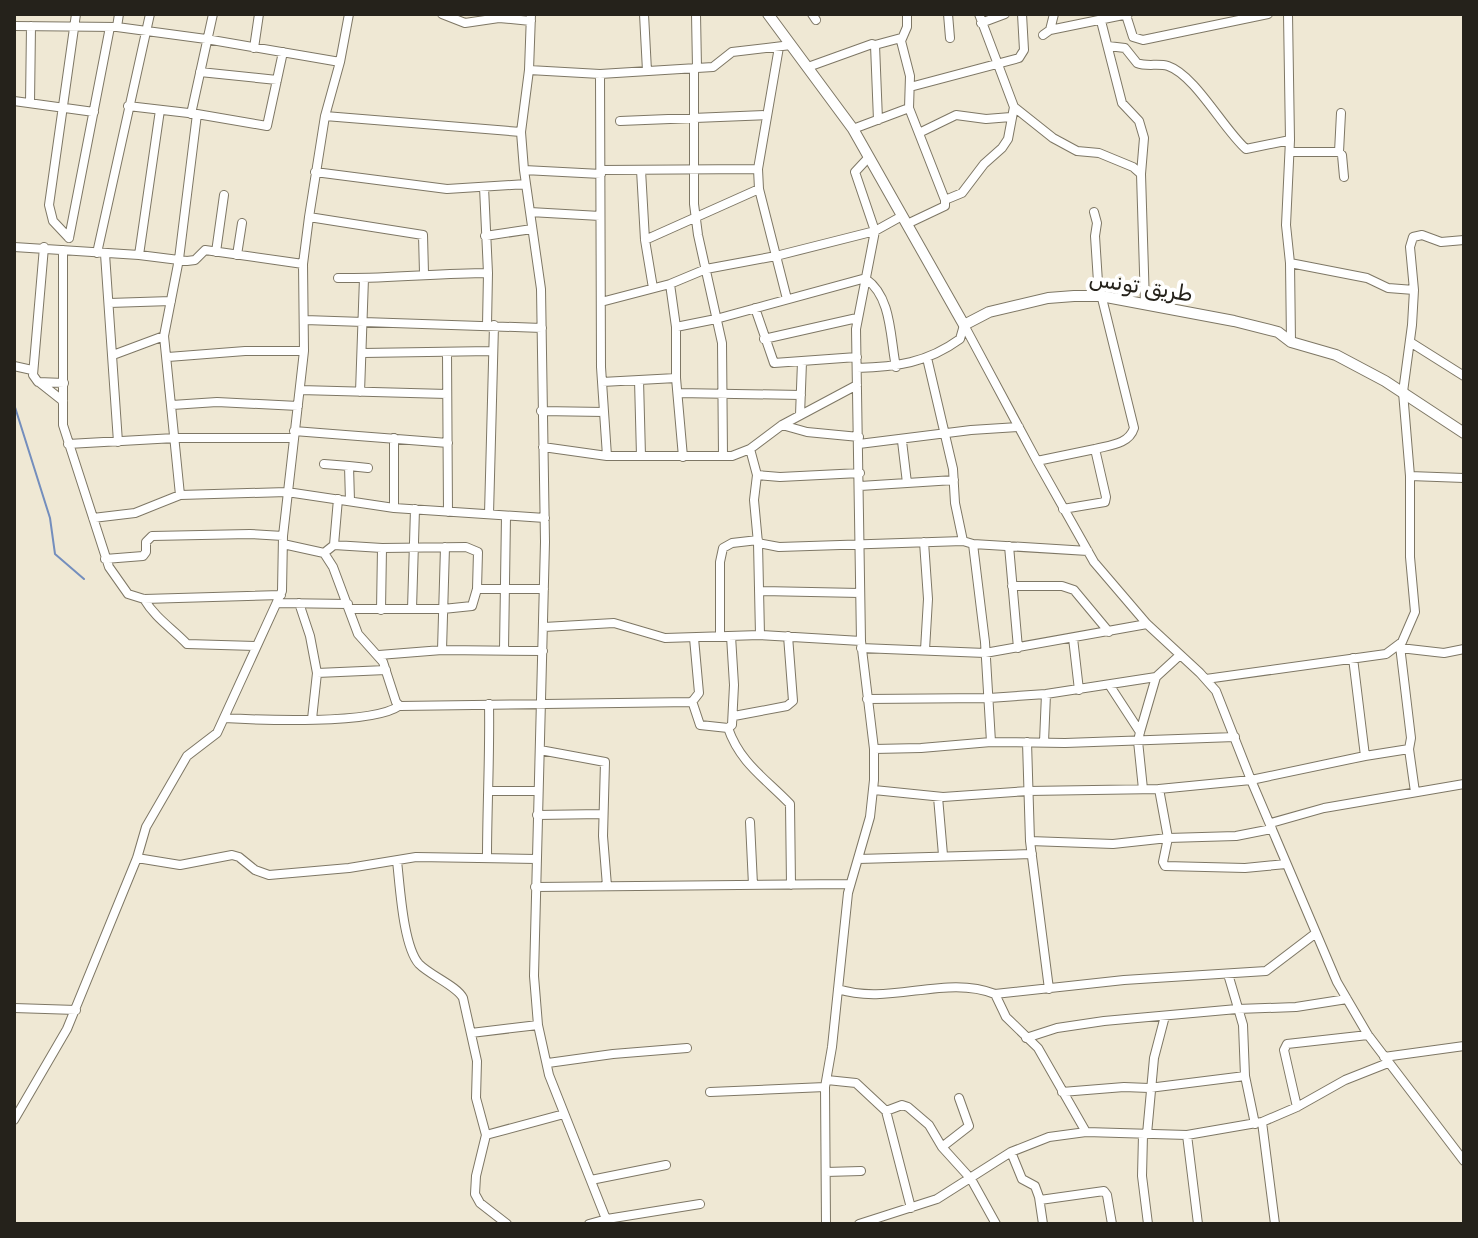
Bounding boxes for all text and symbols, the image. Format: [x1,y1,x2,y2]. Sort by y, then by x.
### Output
street label: طريق تونس [1087,264,1195,308]

